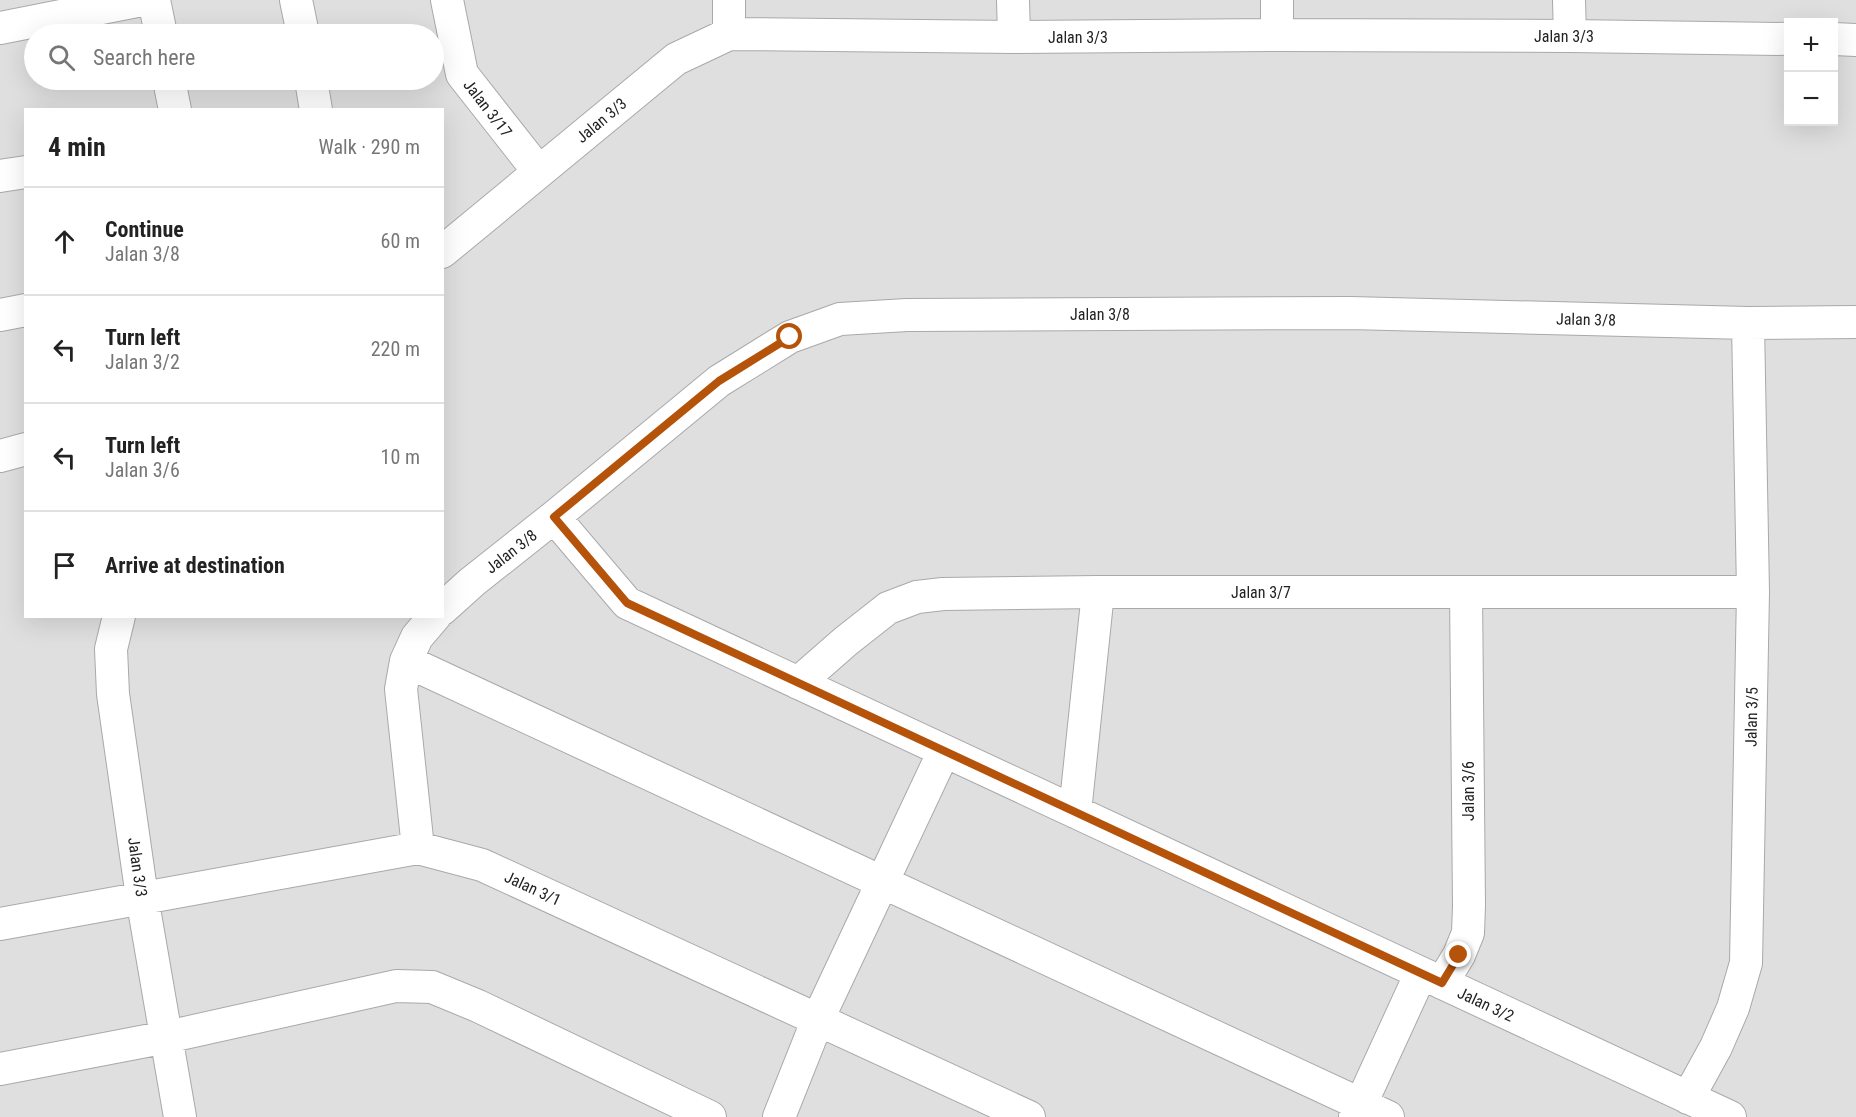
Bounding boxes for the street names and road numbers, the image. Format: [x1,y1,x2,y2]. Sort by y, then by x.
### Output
street label: Jalan 3/3 [1534,27,1594,46]
street label: Jalan 3/3 [1048,28,1108,47]
street label: Jalan 3/17 [459,76,516,141]
street label: Jalan 3/3 [572,94,630,147]
street label: Jalan 3/8 [1070,305,1130,324]
street label: Jalan 3/8 [1556,309,1616,330]
street label: Jalan 3/8 [482,525,541,577]
street label: Jalan 3/7 [1231,583,1291,602]
street label: Jalan 3/5 [1741,687,1762,747]
street label: Jalan 3/6 [1459,761,1478,821]
street label: Jalan 3/3 [124,836,151,898]
street label: Jalan 3/1 [502,867,564,910]
street label: Jalan 3/2 [1455,983,1517,1026]

